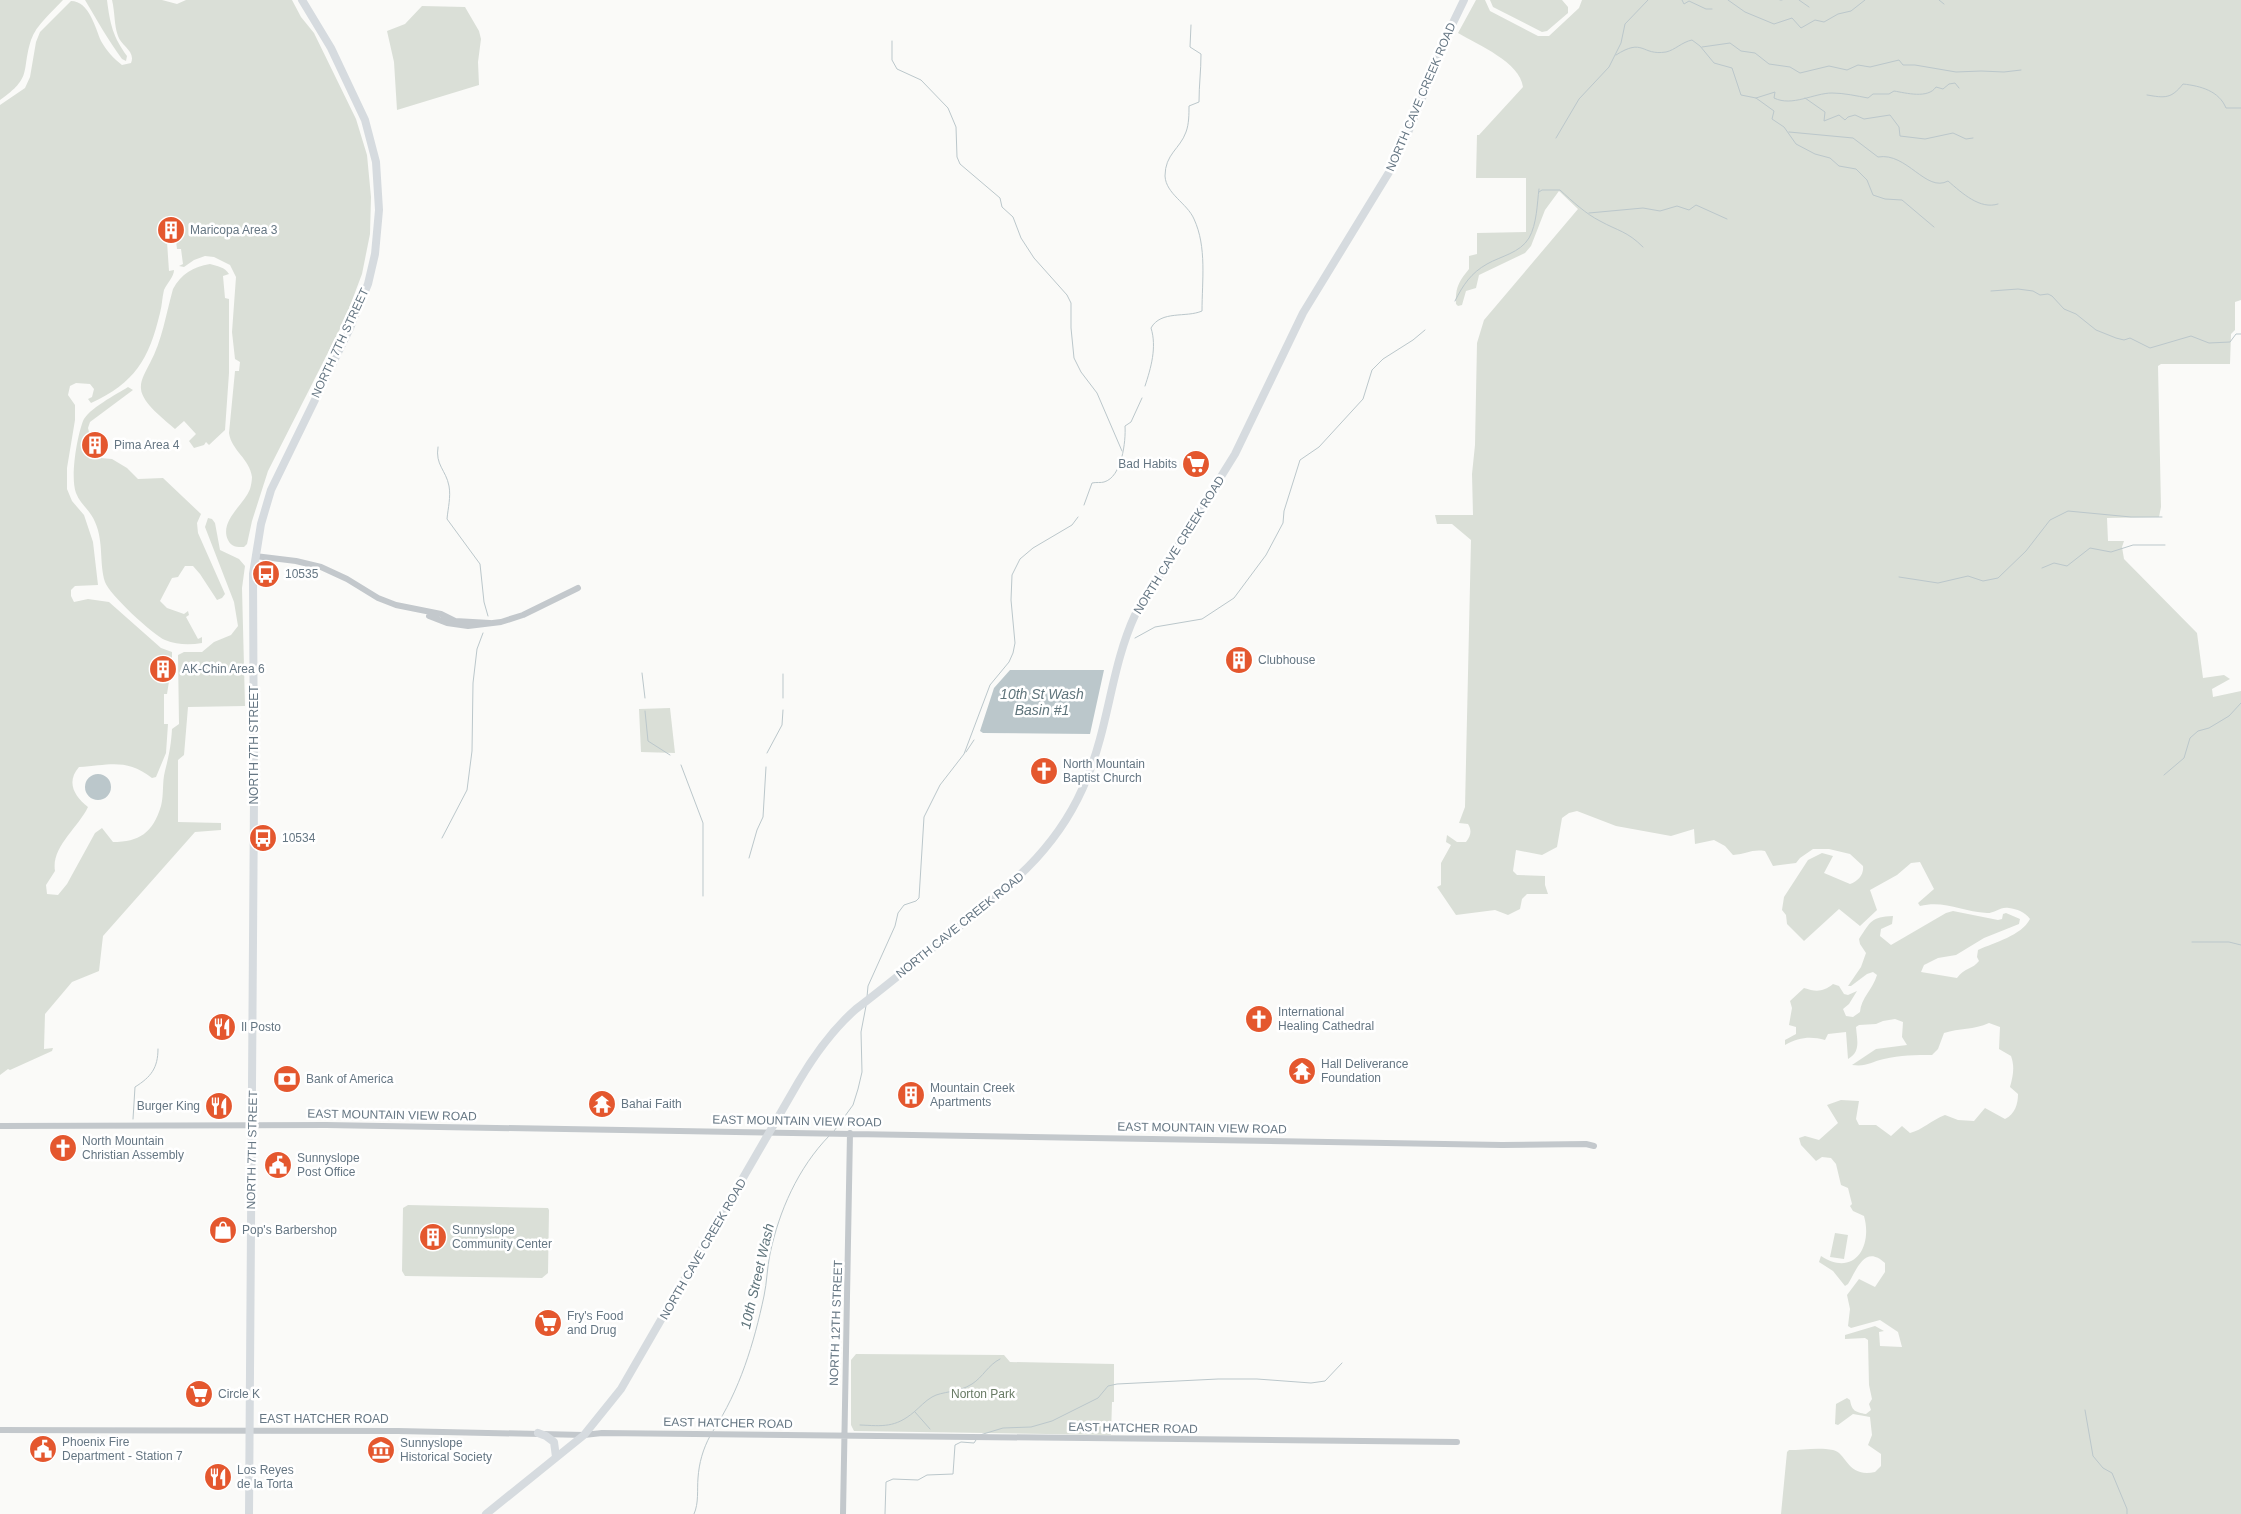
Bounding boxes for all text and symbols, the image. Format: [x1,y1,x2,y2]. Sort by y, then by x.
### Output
street label: NORTH CAVE CREEK ROAD [1383,20,1459,173]
building icon: Maricopa Area 3 [156,215,186,245]
place label: Maricopa Area 3 [190,223,278,237]
street label: NORTH 7TH STREET [308,285,372,400]
building icon: Pima Area 4 [80,430,110,460]
place label: Pima Area 4 [114,438,180,452]
supermarket icon: Bad Habits [1181,449,1211,479]
place label: Bad Habits [1118,457,1177,471]
street label: NORTH CAVE CREEK ROAD [1131,473,1228,617]
bus stop icon: 10535 [251,559,281,589]
place label: 10535 [285,567,319,581]
building icon: Clubhouse [1224,645,1254,675]
place label: Clubhouse [1258,653,1316,667]
building icon: AK-Chin Area 6 [148,654,178,684]
place label: AK-Chin Area 6 [182,662,265,676]
street label: NORTH 7TH STREET [247,685,261,805]
water label: 10th St Wash Basin #1 [1000,686,1084,718]
church icon: North Mountain Baptist Church [1029,756,1059,786]
place label: North Mountain Baptist Church [1063,757,1145,785]
bus stop icon: 10534 [248,823,278,853]
place label: 10534 [282,831,316,845]
street label: NORTH CAVE CREEK ROAD [893,869,1027,981]
church icon: International Healing Cathedral [1244,1004,1274,1034]
place label: International Healing Cathedral [1278,1005,1374,1033]
restaurant icon: Il Posto [207,1012,237,1042]
place label: Il Posto [241,1020,281,1034]
temple icon: Hall Deliverance Foundation [1287,1056,1317,1086]
place label: Hall Deliverance Foundation [1321,1057,1409,1085]
bank icon: Bank of America [272,1064,302,1094]
place label: Bank of America [306,1072,394,1086]
building icon: Mountain Creek Apartments [896,1080,926,1110]
place label: Mountain Creek Apartments [930,1081,1016,1109]
temple icon: Bahai Faith [587,1089,617,1119]
street label: NORTH 7TH STREET [244,1090,260,1210]
restaurant icon: Burger King [204,1091,234,1121]
place label: Bahai Faith [621,1097,682,1111]
place label: Burger King [137,1099,200,1113]
street label: EAST MOUNTAIN VIEW ROAD [307,1107,477,1123]
street label: EAST MOUNTAIN VIEW ROAD [712,1113,882,1129]
street label: EAST MOUNTAIN VIEW ROAD [1117,1120,1287,1136]
church icon: North Mountain Christian Assembly [48,1133,78,1163]
place label: North Mountain Christian Assembly [82,1134,184,1162]
public building icon: Sunnyslope Post Office [263,1150,293,1180]
place label: Sunnyslope Post Office [297,1151,360,1179]
street label: NORTH CAVE CREEK ROAD [657,1176,749,1322]
shop icon: Pop's Barbershop [208,1215,238,1245]
water label: 10th Street Wash [737,1221,777,1330]
building icon: Sunnyslope Community Center [418,1222,448,1252]
place label: Pop's Barbershop [242,1223,337,1237]
place label: Sunnyslope Community Center [452,1223,552,1251]
street label: NORTH 12TH STREET [827,1259,845,1386]
supermarket icon: Fry's Food and Drug [533,1308,563,1338]
place label: Fry's Food and Drug [567,1309,623,1337]
supermarket icon: Circle K [184,1379,214,1409]
place label: Circle K [218,1387,260,1401]
park label: Norton Park [951,1387,1016,1401]
street label: EAST HATCHER ROAD [259,1412,389,1426]
street label: EAST HATCHER ROAD [663,1415,793,1431]
street label: EAST HATCHER ROAD [1068,1420,1198,1436]
public building icon: Phoenix Fire Department - Station 7 [28,1434,58,1464]
place label: Phoenix Fire Department - Station 7 [62,1435,183,1463]
museum icon: Sunnyslope Historical Society [366,1435,396,1465]
place label: Sunnyslope Historical Society [400,1436,492,1464]
restaurant icon: Los Reyes de la Torta [203,1462,233,1492]
place label: Los Reyes de la Torta [237,1463,294,1491]

